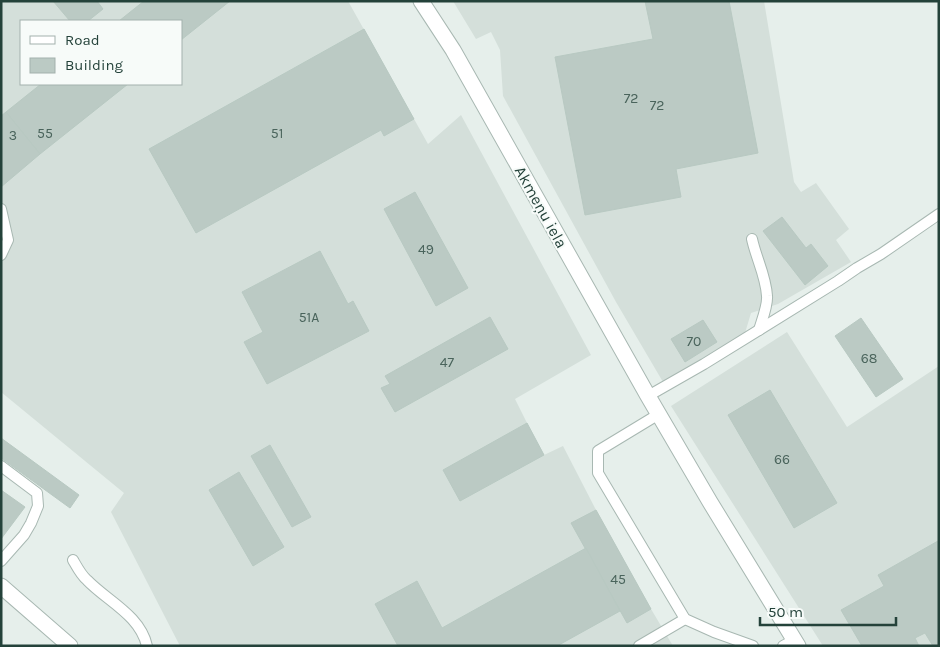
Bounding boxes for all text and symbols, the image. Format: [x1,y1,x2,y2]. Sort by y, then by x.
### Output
legend [20,20,182,85]
text: Road [65,31,100,49]
text: Building [65,56,123,74]
house number: 72 [624,90,638,107]
house number: 72 [650,97,664,114]
house number: 55 [37,125,53,142]
house number: 51 [271,125,283,142]
house number: 3 [9,127,17,144]
street label: Akmeņu iela [511,163,571,251]
house number: 49 [418,241,434,258]
house number: 51A [299,309,319,326]
house number: 70 [687,333,701,350]
house number: 68 [861,350,877,367]
house number: 47 [440,354,455,371]
house number: 66 [774,451,790,468]
house number: 45 [610,571,626,588]
scale bar [760,594,896,626]
text: 50 m [768,603,803,621]

